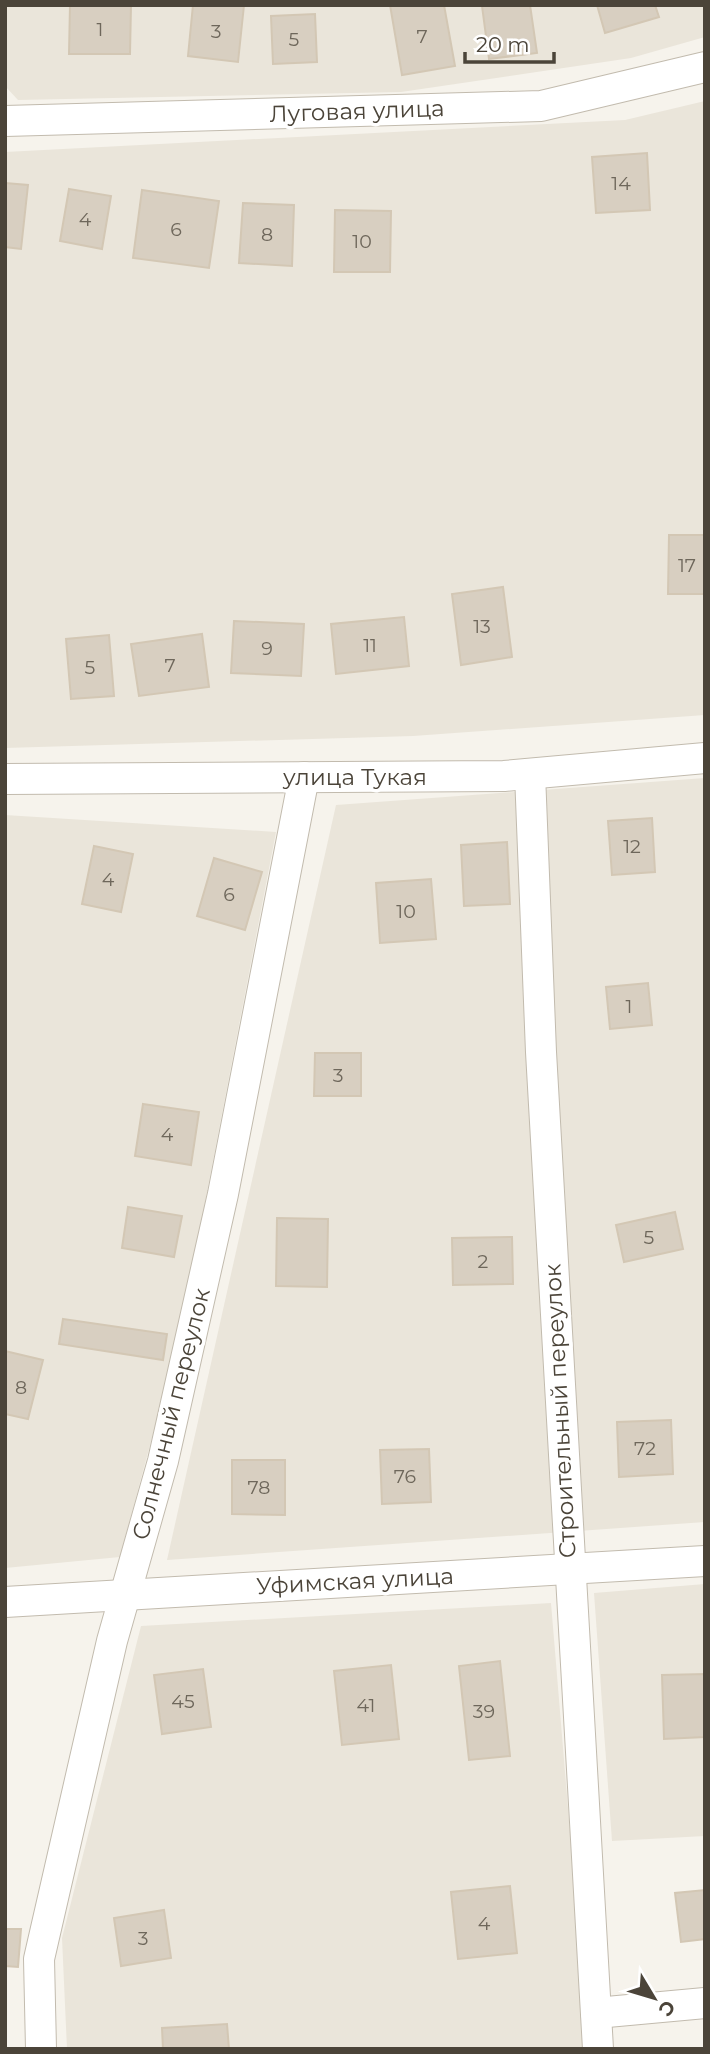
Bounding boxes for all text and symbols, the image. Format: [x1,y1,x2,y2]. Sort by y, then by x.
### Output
house number: 1 [97,18,103,41]
house number: 3 [211,20,221,43]
scale bar [465,21,554,65]
house number: 7 [416,25,428,48]
house number: 5 [289,28,300,51]
text: 20 m [476,32,530,57]
street label: Луговая улица [269,94,445,128]
house number: 14 [611,172,631,195]
house number: 4 [79,208,92,231]
house number: 6 [170,218,182,241]
house number: 8 [261,223,273,246]
house number: 10 [352,230,372,253]
house number: 17 [678,554,696,577]
house number: 13 [473,615,491,638]
house number: 11 [363,634,377,657]
house number: 9 [261,637,273,660]
house number: 7 [164,654,176,677]
house number: 5 [85,656,96,679]
street label: улица Тукая [282,763,427,791]
house number: 12 [623,835,641,858]
house number: 4 [102,868,115,891]
house number: 6 [223,883,235,906]
house number: 10 [396,900,416,923]
house number: 1 [626,995,632,1018]
house number: 3 [333,1064,343,1087]
house number: 4 [161,1123,174,1146]
house number: 5 [644,1226,655,1249]
house number: 2 [478,1250,489,1273]
street label: Строительный переулок [538,1262,582,1559]
street label: Солнечный переулок [126,1285,216,1543]
house number: 8 [15,1376,27,1399]
house number: 72 [634,1437,656,1460]
house number: 76 [394,1465,416,1488]
house number: 78 [248,1476,270,1499]
street label: Уфимская улица [256,1562,454,1600]
house number: 45 [171,1690,195,1713]
house number: 41 [357,1694,375,1717]
house number: 39 [473,1700,495,1723]
house number: 4 [478,1912,491,1935]
house number: 3 [138,1927,148,1950]
north arrow [619,1963,689,2033]
text: С [654,1996,680,2021]

